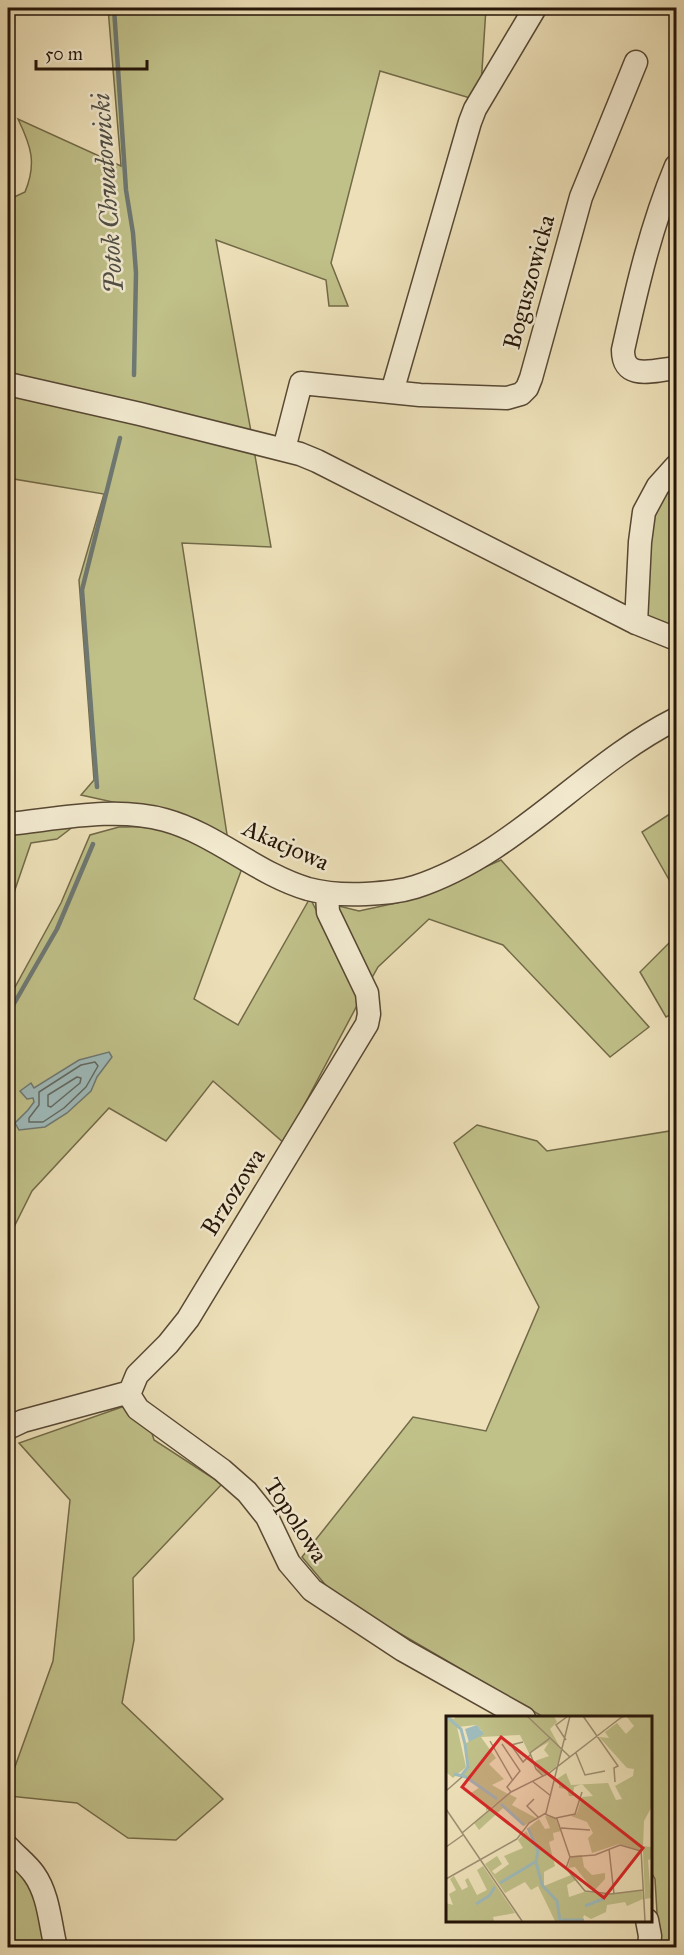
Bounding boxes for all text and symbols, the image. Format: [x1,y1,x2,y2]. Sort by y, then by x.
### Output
scale bar [36,33,147,71]
text: 50 m [45,43,83,65]
water label: Potok Chwałowicki [84,91,130,294]
street label: Boguszowicka [497,211,562,353]
street label: Akacjowa [237,812,335,878]
street label: Brzozowa [195,1142,272,1241]
street label: Topolowa [257,1472,335,1569]
inset map [446,1716,651,1922]

